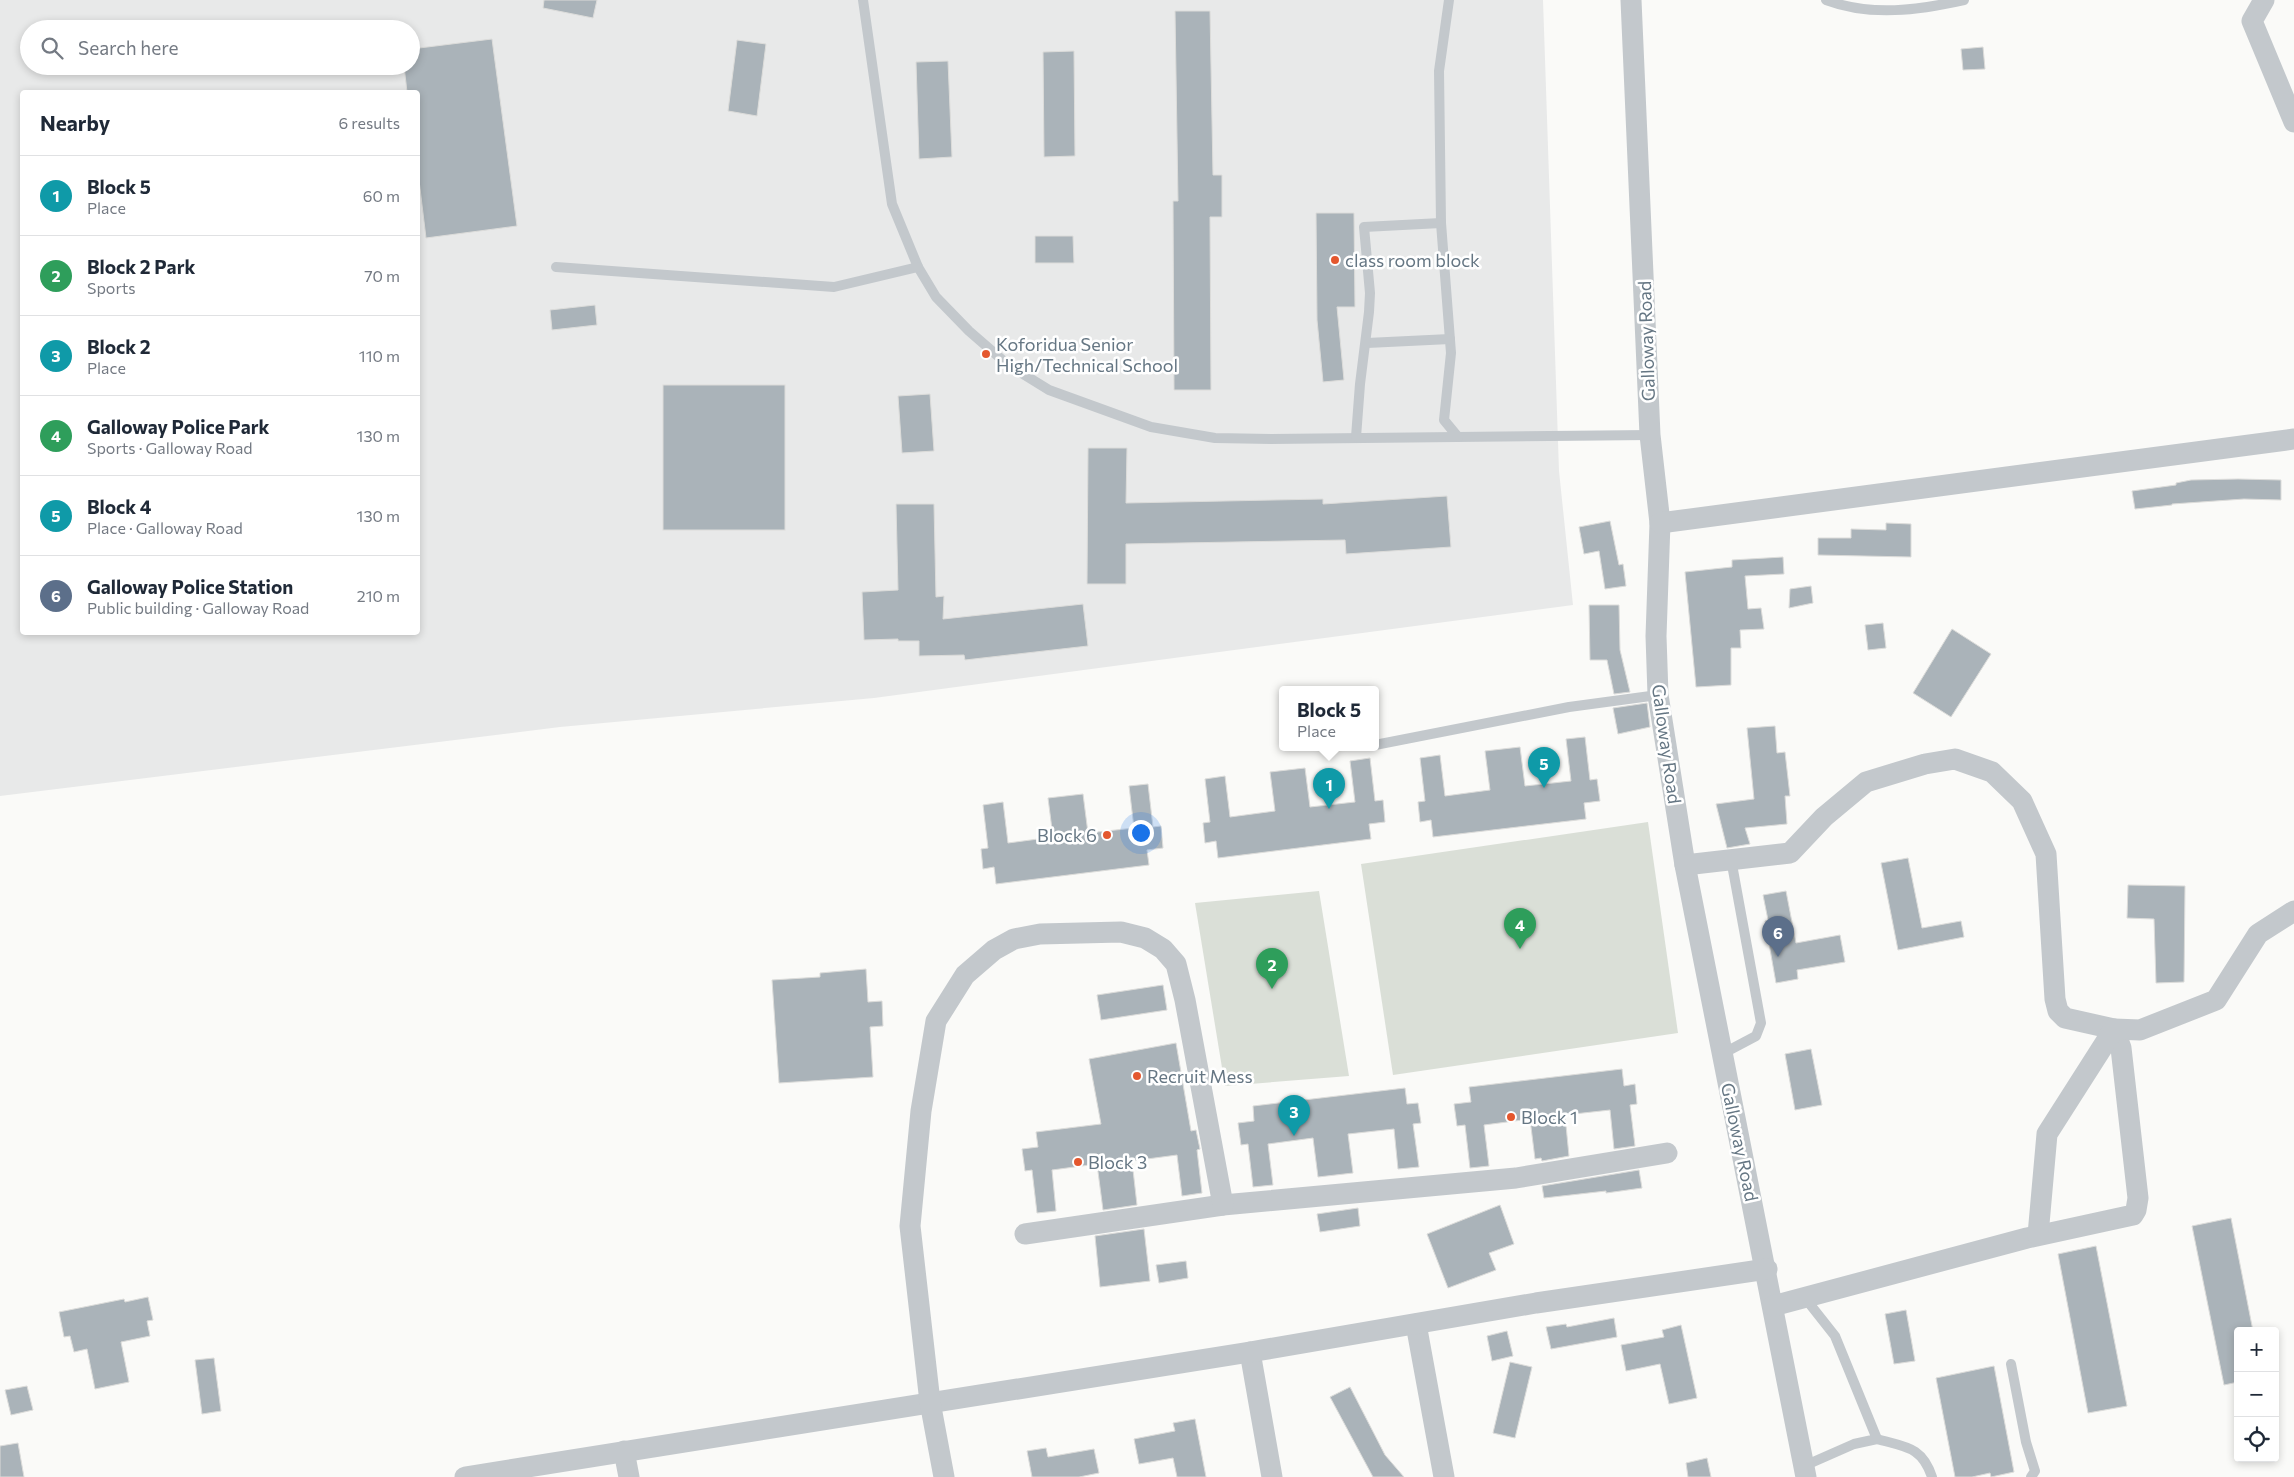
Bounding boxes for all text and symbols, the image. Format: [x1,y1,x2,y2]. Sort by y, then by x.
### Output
search box [20,20,420,75]
icon: search [38,34,66,62]
text: Search here [78,36,178,59]
text: Nearby [40,110,110,135]
text: 6 results [339,113,400,132]
text: Block 5 [87,175,151,198]
text: 1 [52,186,60,205]
text: 60 m [363,186,400,205]
text: Place [87,198,126,217]
place label: class room block [1345,249,1480,271]
marker: class room block [1329,254,1341,266]
text: Block 2 Park [87,255,195,278]
text: 2 [51,266,61,285]
text: 70 m [364,266,400,285]
text: Sports [87,278,136,297]
street label: Galloway Road [1633,280,1659,402]
place label: Koforidua Senior High/Technical School [996,333,1178,376]
text: Block 2 [87,335,151,358]
text: 3 [51,346,61,365]
text: 110 m [359,346,400,365]
marker: Koforidua Senior High/Technical School [980,348,992,360]
text: Place [87,358,126,377]
text: Galloway Police Park [87,415,269,438]
text: 4 [51,426,61,445]
text: 130 m [357,426,400,445]
text: Sports · Galloway Road [87,438,253,457]
text: Block 4 [87,495,152,518]
text: 5 [51,506,61,525]
text: 130 m [357,506,400,525]
text: Place · Galloway Road [87,518,243,537]
text: Galloway Police Station [87,575,293,598]
text: 6 [51,586,61,605]
text: 210 m [357,586,400,605]
text: Public building · Galloway Road [87,598,309,617]
street label: Galloway Road [1648,683,1686,805]
popup [1279,686,1379,751]
text: Block 5 [1297,698,1361,721]
text: Place [1297,721,1336,740]
pin: 5 [1528,747,1560,788]
pin: 1 [1313,768,1345,809]
your location [1128,820,1154,846]
place label: Block 6 [1037,824,1097,846]
marker: Block 6 [1101,829,1113,841]
pin: 4 [1504,908,1536,949]
pin: 6 [1762,916,1794,957]
pin: 2 [1256,948,1288,989]
place label: Recruit Mess [1147,1065,1253,1087]
marker: Recruit Mess [1131,1070,1143,1082]
street label: Galloway Road [1717,1081,1763,1203]
pin: 3 [1278,1095,1310,1136]
place label: Block 1 [1521,1106,1578,1128]
marker: Block 1 [1505,1111,1517,1123]
place label: Block 3 [1088,1151,1147,1173]
marker: Block 3 [1072,1156,1084,1168]
map controls [2234,1327,2279,1462]
button: + [2234,1327,2279,1372]
button: − [2234,1372,2279,1417]
button: locate [2234,1417,2279,1462]

